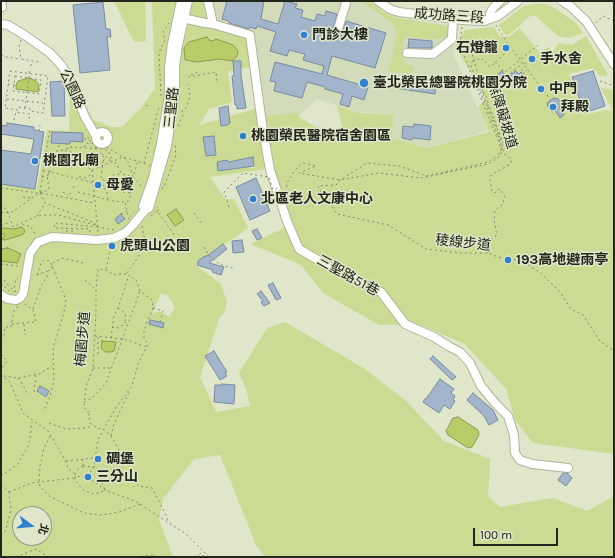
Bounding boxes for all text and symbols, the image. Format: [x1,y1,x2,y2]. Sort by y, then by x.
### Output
street label: 成功路三段 [413,5,485,27]
place label: 門診大樓 [312,27,368,43]
marker: 門診大樓 [299,30,309,40]
place label: 石燈籠 [456,40,498,56]
marker: 石燈籠 [501,43,511,53]
place label: 手水舍 [540,51,582,67]
marker: 手水舍 [527,54,537,64]
street label: 公園路 [56,66,88,112]
place label: 臺北榮民總醫院桃園分院 [373,75,527,91]
marker: 臺北榮民總醫院桃園分院 [358,77,370,89]
street label: 無障礙坡道 [484,79,520,151]
place label: 中門 [549,81,577,97]
marker: 中門 [536,84,546,94]
street label: 三聖路 [161,86,183,130]
place label: 拜殿 [561,99,589,115]
marker: 拜殿 [548,102,558,112]
place label: 桃園榮民醫院宿舍園區 [251,128,391,144]
marker: 桃園榮民醫院宿舍園區 [238,131,248,141]
place label: 桃園孔廟 [43,153,99,169]
marker: 桃園孔廟 [30,156,40,166]
place label: 母愛 [106,177,134,193]
marker: 母愛 [93,180,103,190]
place label: 北區老人文康中心 [261,191,373,207]
marker: 北區老人文康中心 [248,194,258,204]
street label: 稜線步道 [434,232,492,254]
place label: 虎頭山公園 [120,238,190,254]
marker: 虎頭山公園 [107,241,117,251]
street label: 三聖路51巷 [314,252,382,300]
place label: 193高地避雨亭 [516,252,608,268]
marker: 193高地避雨亭 [503,255,513,265]
street label: 梅園步道 [72,310,94,368]
place label: 碉堡 [106,451,134,467]
marker: 碉堡 [93,454,103,464]
place label: 三分山 [96,469,138,485]
marker: 三分山 [83,472,93,482]
north arrow [12,506,52,546]
scale bar [475,520,560,546]
text: 北 [35,522,51,536]
text: 100 m [480,528,512,542]

